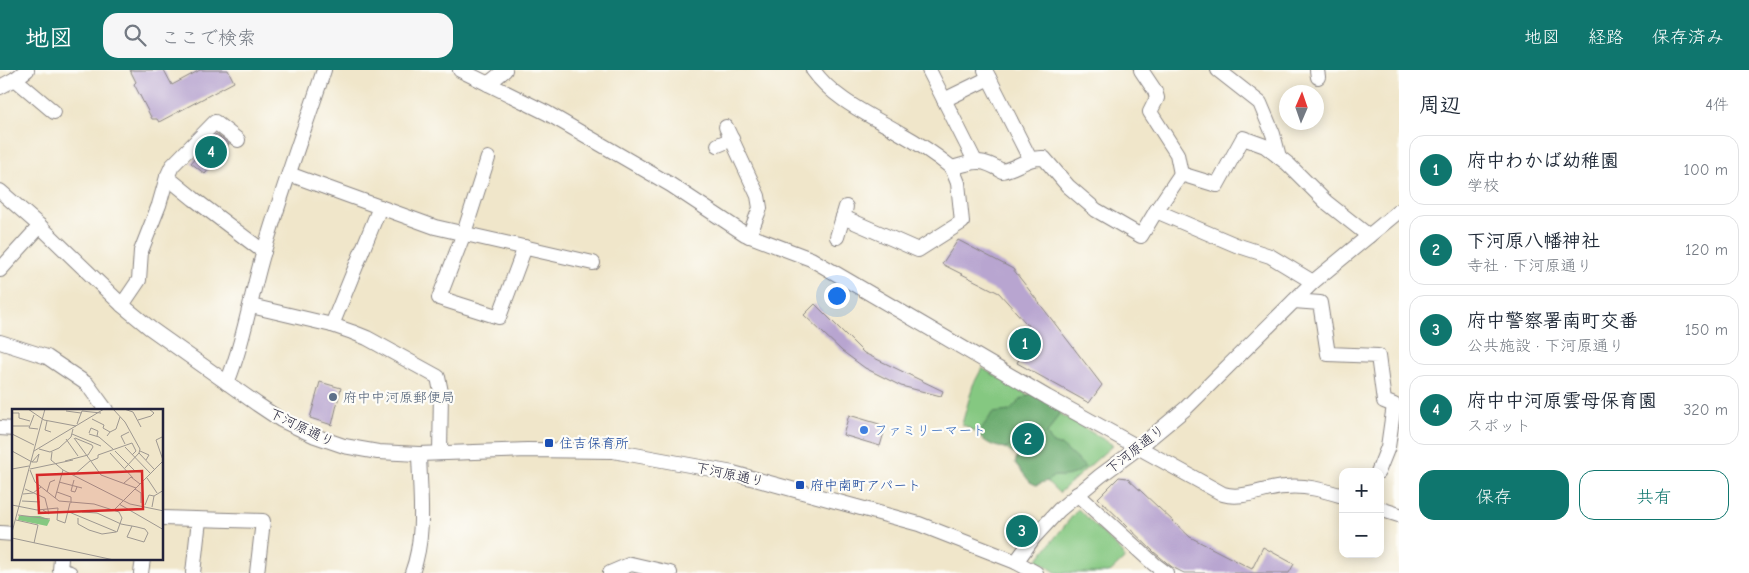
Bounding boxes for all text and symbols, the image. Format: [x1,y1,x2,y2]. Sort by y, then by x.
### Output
search box [103,13,453,58]
icon: search [121,21,149,49]
text: 地図 [25,24,73,52]
text: ここで検索 [161,27,256,49]
text: 地図 [1524,27,1560,48]
text: 経路 [1588,27,1624,48]
text: 保存済み [1652,27,1724,48]
north arrow [1279,85,1324,130]
text: 周辺 [1419,93,1461,117]
text: 4件 [1705,96,1729,114]
pin: 4 [195,133,227,171]
text: 府中わかば幼稚園 [1467,150,1619,172]
text: 1 [1433,161,1439,179]
text: 100 m [1684,161,1728,179]
text: 学校 [1467,177,1499,195]
text: 下河原八幡神社 [1467,230,1600,252]
text: 2 [1432,241,1440,259]
text: 120 m [1685,241,1728,259]
text: 寺社 · 下河原通り [1467,257,1593,275]
your location [824,283,850,309]
text: 府中警察署南町交番 [1467,310,1638,332]
text: 3 [1432,321,1440,339]
text: 150 m [1685,321,1728,339]
pin: 1 [1009,325,1041,363]
text: 公共施設 · 下河原通り [1467,337,1625,355]
place label: 府中中河原郵便局 [343,389,455,406]
text: 府中中河原雲母保育園 [1467,390,1657,412]
marker: 府中中河原郵便局 [327,391,339,403]
text: 4 [1432,401,1440,419]
text: 320 m [1683,401,1728,419]
street label: 下河原通り [267,404,337,450]
inset map [12,409,164,560]
text: スポット [1467,417,1531,435]
pin: 2 [1012,420,1044,458]
street label: 下河原通り [1102,421,1168,478]
place label: ファミリーマート [874,422,986,439]
marker: ファミリーマート [858,424,870,436]
place label: 住吉保育所 [559,435,629,452]
marker: 住吉保育所 [543,437,555,449]
street label: 下河原通り [694,459,766,490]
map controls [1339,468,1384,558]
button: + [1339,468,1384,513]
button: 保存 [1419,470,1569,520]
button: 共有 [1579,470,1729,520]
place label: 府中南町アパート [810,477,921,494]
marker: 府中南町アパート [794,479,806,491]
pin: 3 [1006,512,1038,550]
button: − [1339,513,1384,558]

